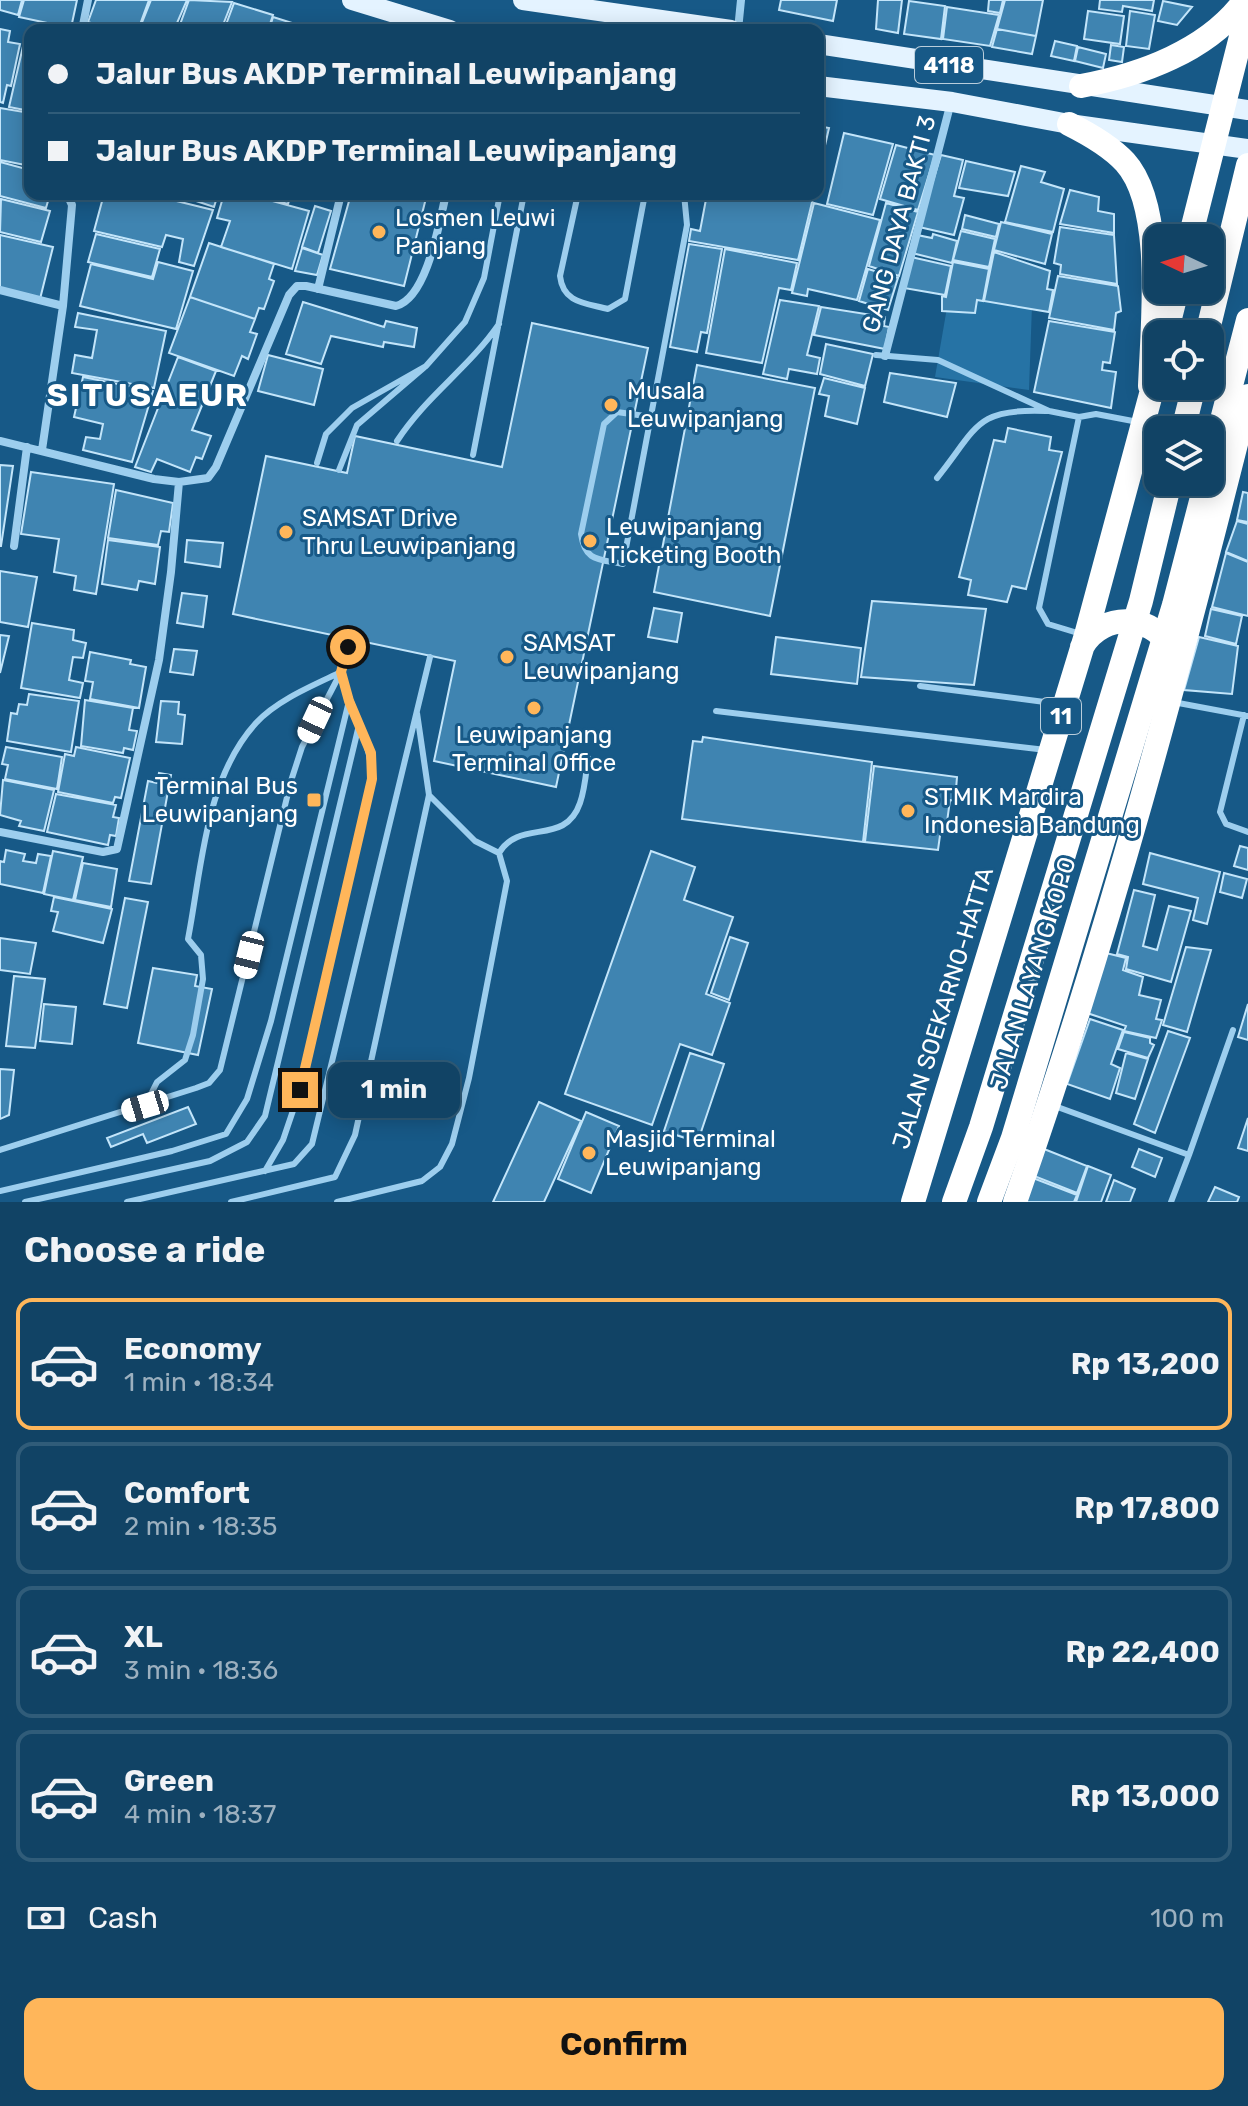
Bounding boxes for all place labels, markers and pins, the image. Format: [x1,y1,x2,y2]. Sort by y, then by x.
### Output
place label: Losmen Leuwi Panjang [395,204,556,260]
marker: Losmen Leuwi Panjang [370,223,388,241]
place label: Musala Leuwipanjang [627,377,784,433]
marker: Musala Leuwipanjang [602,396,620,414]
place label: SAMSAT Drive Thru Leuwipanjang [302,504,516,560]
place label: Leuwipanjang Ticketing Booth [606,513,781,569]
marker: SAMSAT Drive Thru Leuwipanjang [277,523,295,541]
marker: Leuwipanjang Ticketing Booth [581,532,599,550]
place label: SAMSAT Leuwipanjang [523,629,680,685]
marker: SAMSAT Leuwipanjang [498,648,516,666]
marker: Leuwipanjang Terminal Office [525,699,543,717]
place label: Leuwipanjang Terminal Office [452,721,616,777]
place label: Terminal Bus Leuwipanjang [141,772,298,828]
place label: STMIK Mardira Indonesia Bandung [924,783,1140,839]
marker: Terminal Bus Leuwipanjang [305,791,323,809]
marker: STMIK Mardira Indonesia Bandung [899,802,917,820]
place label: Masjid Terminal Leuwipanjang [605,1125,776,1181]
marker: Masjid Terminal Leuwipanjang [580,1144,598,1162]

